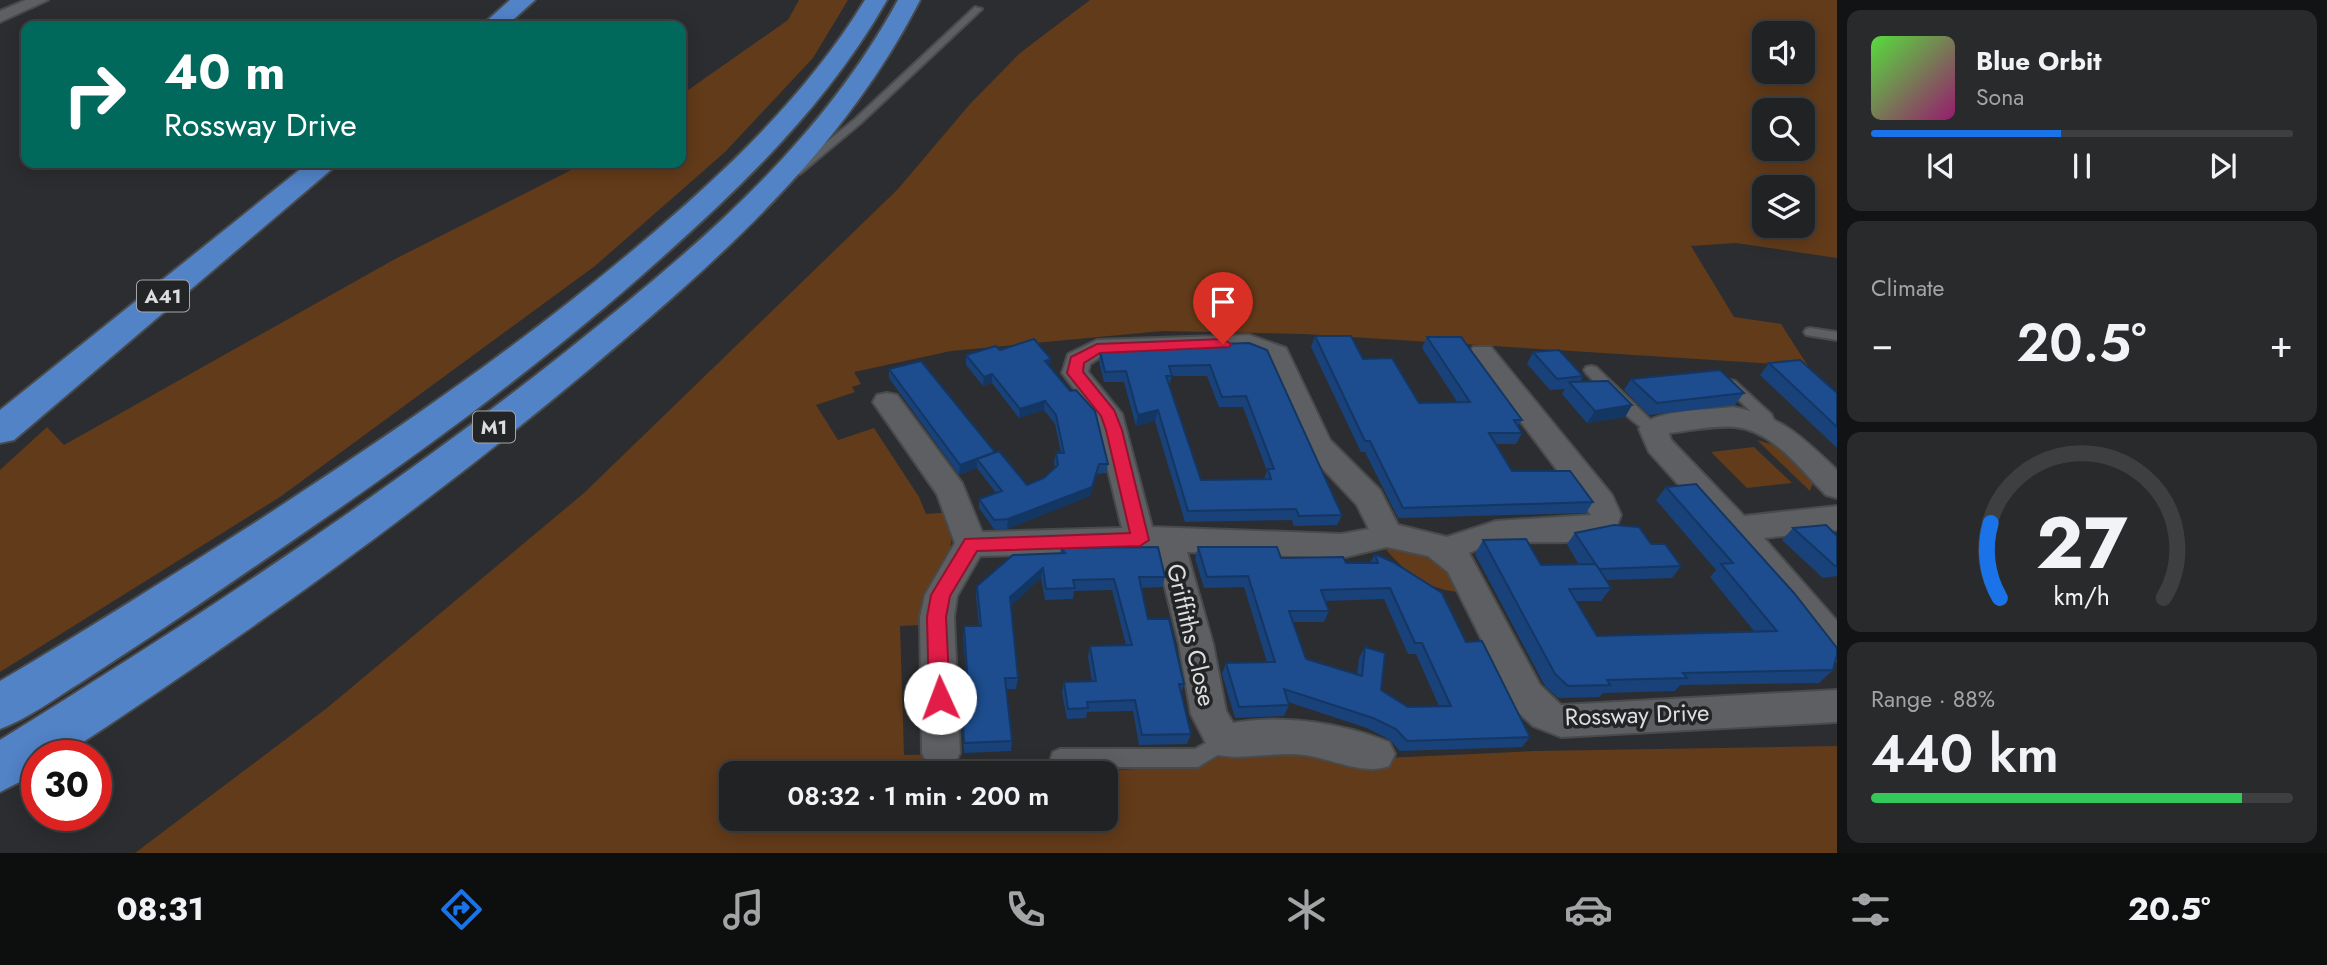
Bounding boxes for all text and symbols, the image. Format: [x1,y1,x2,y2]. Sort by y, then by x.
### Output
map controls [1752,21,1815,238]
button: sound [1752,21,1815,84]
text: 40 m [164,37,286,107]
text: Blue Orbit [1976,42,2101,80]
icon: right [49,49,140,140]
text: Sona [1976,80,2024,114]
button: search [1752,98,1815,161]
text: Rossway Drive [164,102,357,148]
icon: previous [1922,147,1960,185]
icon: pause [2063,147,2101,185]
icon: next [2204,147,2242,185]
button: layers [1752,175,1815,238]
text: Climate [1871,271,1944,305]
pin [1193,272,1253,344]
road number: A41 [137,280,189,312]
icon: arrive [1204,283,1242,321]
text: 20.5° [2017,305,2146,381]
text: − [1871,316,1893,371]
text: + [2270,316,2293,371]
road number: M1 [473,412,515,442]
text: 27 [2036,490,2128,595]
street label: Griffiths Close [1158,560,1225,710]
text: km/h [2054,578,2110,614]
position arrow [903,661,977,735]
text: Range · 88% [1871,682,1995,716]
street label: Rossway Drive [1564,694,1710,735]
text: 440 km [1871,716,2059,792]
speed limit sign: 30 [21,740,112,831]
text: 08:32 · 1 min · 200 m [788,777,1049,815]
icon: directions [437,885,486,934]
icon: music [719,885,768,934]
icon: phone [1001,885,1050,934]
icon: climate [1282,885,1331,934]
icon: car [1564,885,1613,934]
icon: filters [1846,885,1895,934]
text: 08:31 [116,886,204,932]
text: 20.5° [2128,886,2211,932]

